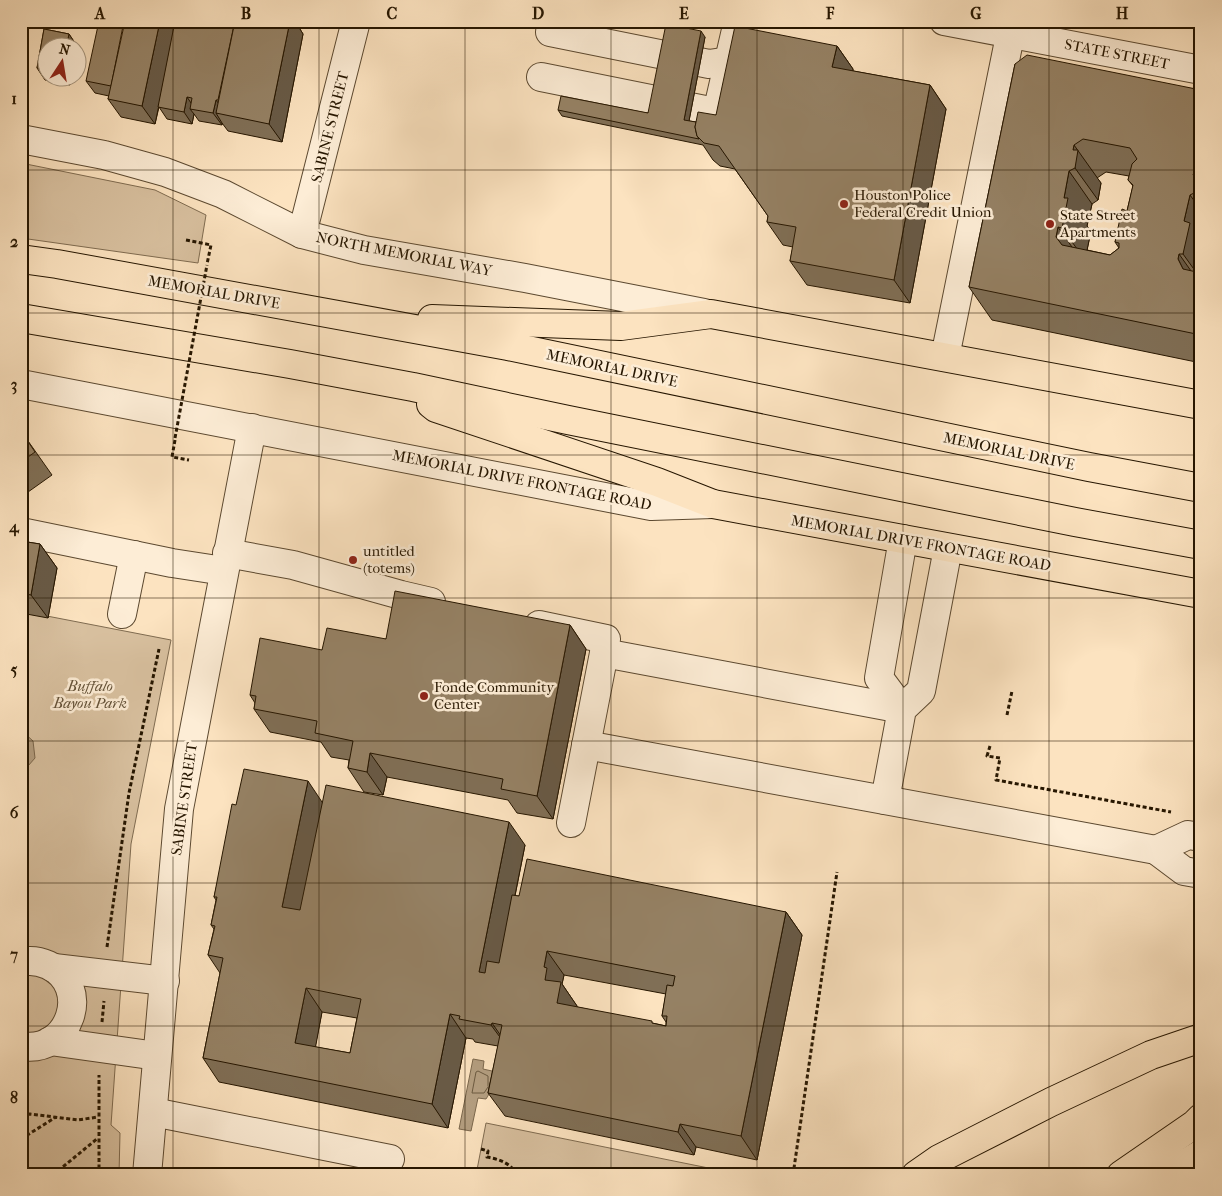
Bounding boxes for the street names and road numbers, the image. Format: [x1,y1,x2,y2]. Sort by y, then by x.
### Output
street label: STATE STREET [1063,35,1172,73]
street label: SABINE STREET [307,69,353,184]
street label: NORTH MEMORIAL WAY [315,228,494,280]
street label: MEMORIAL DRIVE [147,272,281,312]
street label: MEMORIAL DRIVE [545,345,679,391]
street label: MEMORIAL DRIVE [942,428,1076,474]
street label: MEMORIAL DRIVE FRONTAGE ROAD [391,446,653,514]
street label: MEMORIAL DRIVE FRONTAGE ROAD [789,511,1053,575]
street label: SABINE STREET [167,740,201,857]

